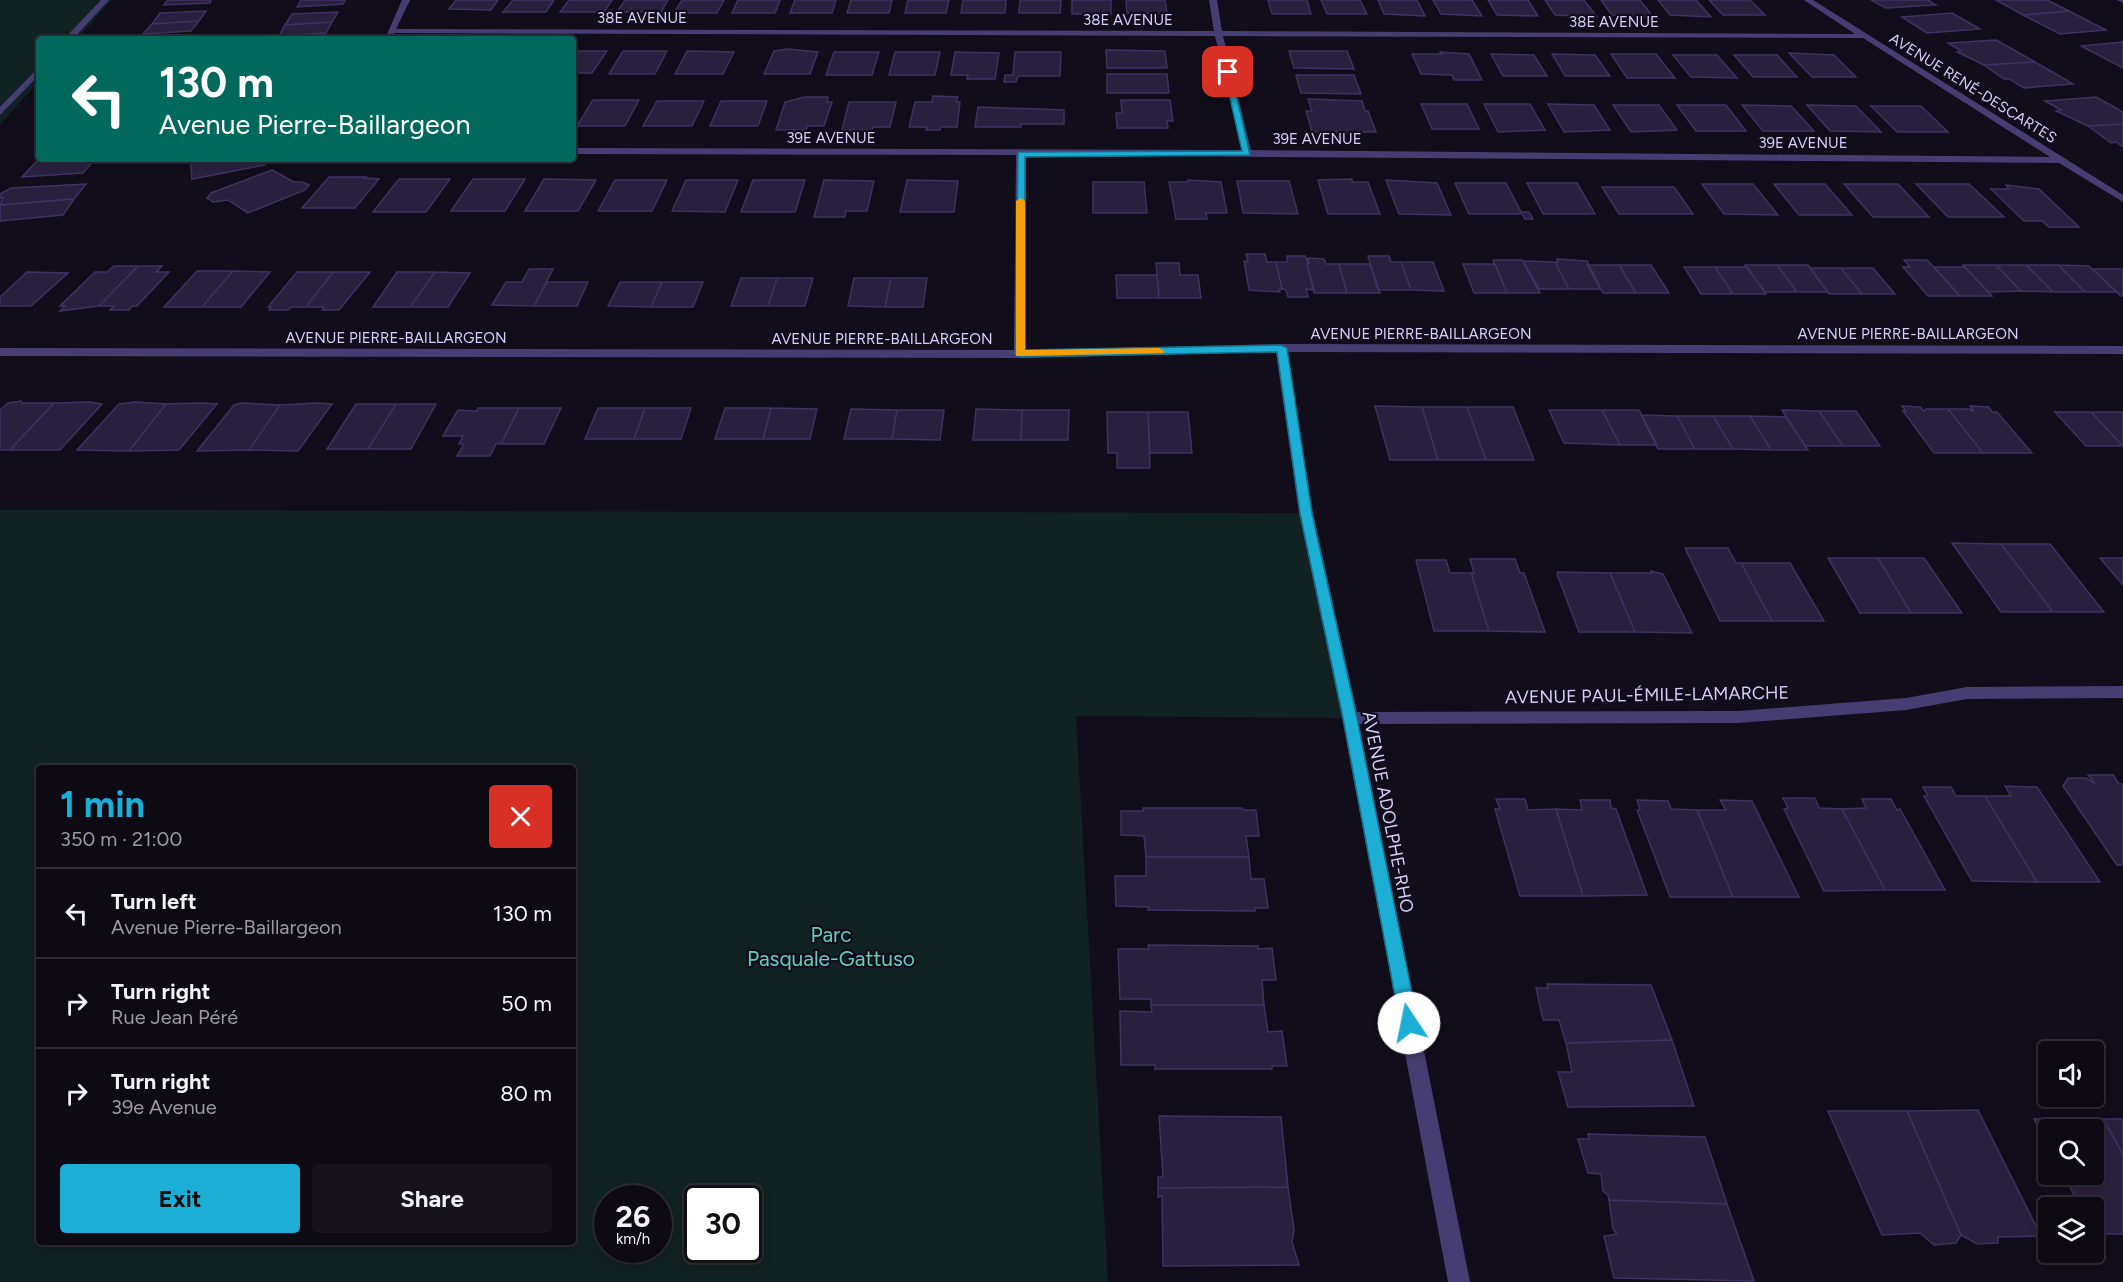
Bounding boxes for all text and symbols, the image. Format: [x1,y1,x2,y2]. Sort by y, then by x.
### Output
street label: 38E AVENUE [597,9,687,27]
street label: 38E AVENUE [1083,11,1173,29]
street label: 38E AVENUE [1569,13,1659,31]
street label: AVENUE RENÉ-DESCARTES [1886,29,2060,147]
pin [1202,46,1253,97]
icon: arrive [1211,55,1244,88]
text: 130 m [159,57,274,108]
icon: left [60,60,138,138]
text: Avenue Pierre-Baillargeon [159,108,471,141]
street label: 39E AVENUE [786,129,876,147]
street label: 39E AVENUE [1272,130,1362,148]
street label: 39E AVENUE [1758,134,1848,152]
street label: AVENUE PIERRE-BAILLARGEON [1310,325,1532,343]
street label: AVENUE PIERRE-BAILLARGEON [1797,325,2019,343]
street label: AVENUE PIERRE-BAILLARGEON [285,329,507,347]
street label: AVENUE PIERRE-BAILLARGEON [771,330,993,348]
street label: AVENUE PAUL-ÉMILE-LAMARCHE [1505,682,1789,708]
street label: AVENUE ADOLPHE-RHO [1358,709,1418,915]
text: 1 min [60,783,145,826]
button: close [489,785,552,848]
text: 350 m · 21:00 [60,827,182,851]
text: Turn left [111,888,197,915]
icon: left [60,897,93,930]
text: 130 m [493,900,552,927]
text: Avenue Pierre-Baillargeon [111,915,342,939]
park label: Parc Pasquale-Gattuso [747,922,915,971]
text: Turn right [111,978,210,1005]
icon: right [60,987,93,1020]
text: 50 m [501,990,552,1017]
position arrow [1377,991,1441,1055]
text: Rue Jean Péré [111,1005,238,1029]
map controls [2038,1041,2104,1263]
button: sound [2038,1041,2104,1107]
text: Turn right [111,1068,210,1095]
icon: right [60,1077,93,1110]
text: 80 m [500,1080,552,1107]
text: 39e Avenue [111,1095,217,1119]
button: search [2038,1119,2104,1185]
button: Exit [60,1164,300,1233]
button: Share [312,1164,552,1233]
speed limit sign: 30 [684,1185,762,1263]
button: layers [2038,1197,2104,1263]
text: 26 [616,1198,650,1235]
text: km/h [616,1230,650,1248]

